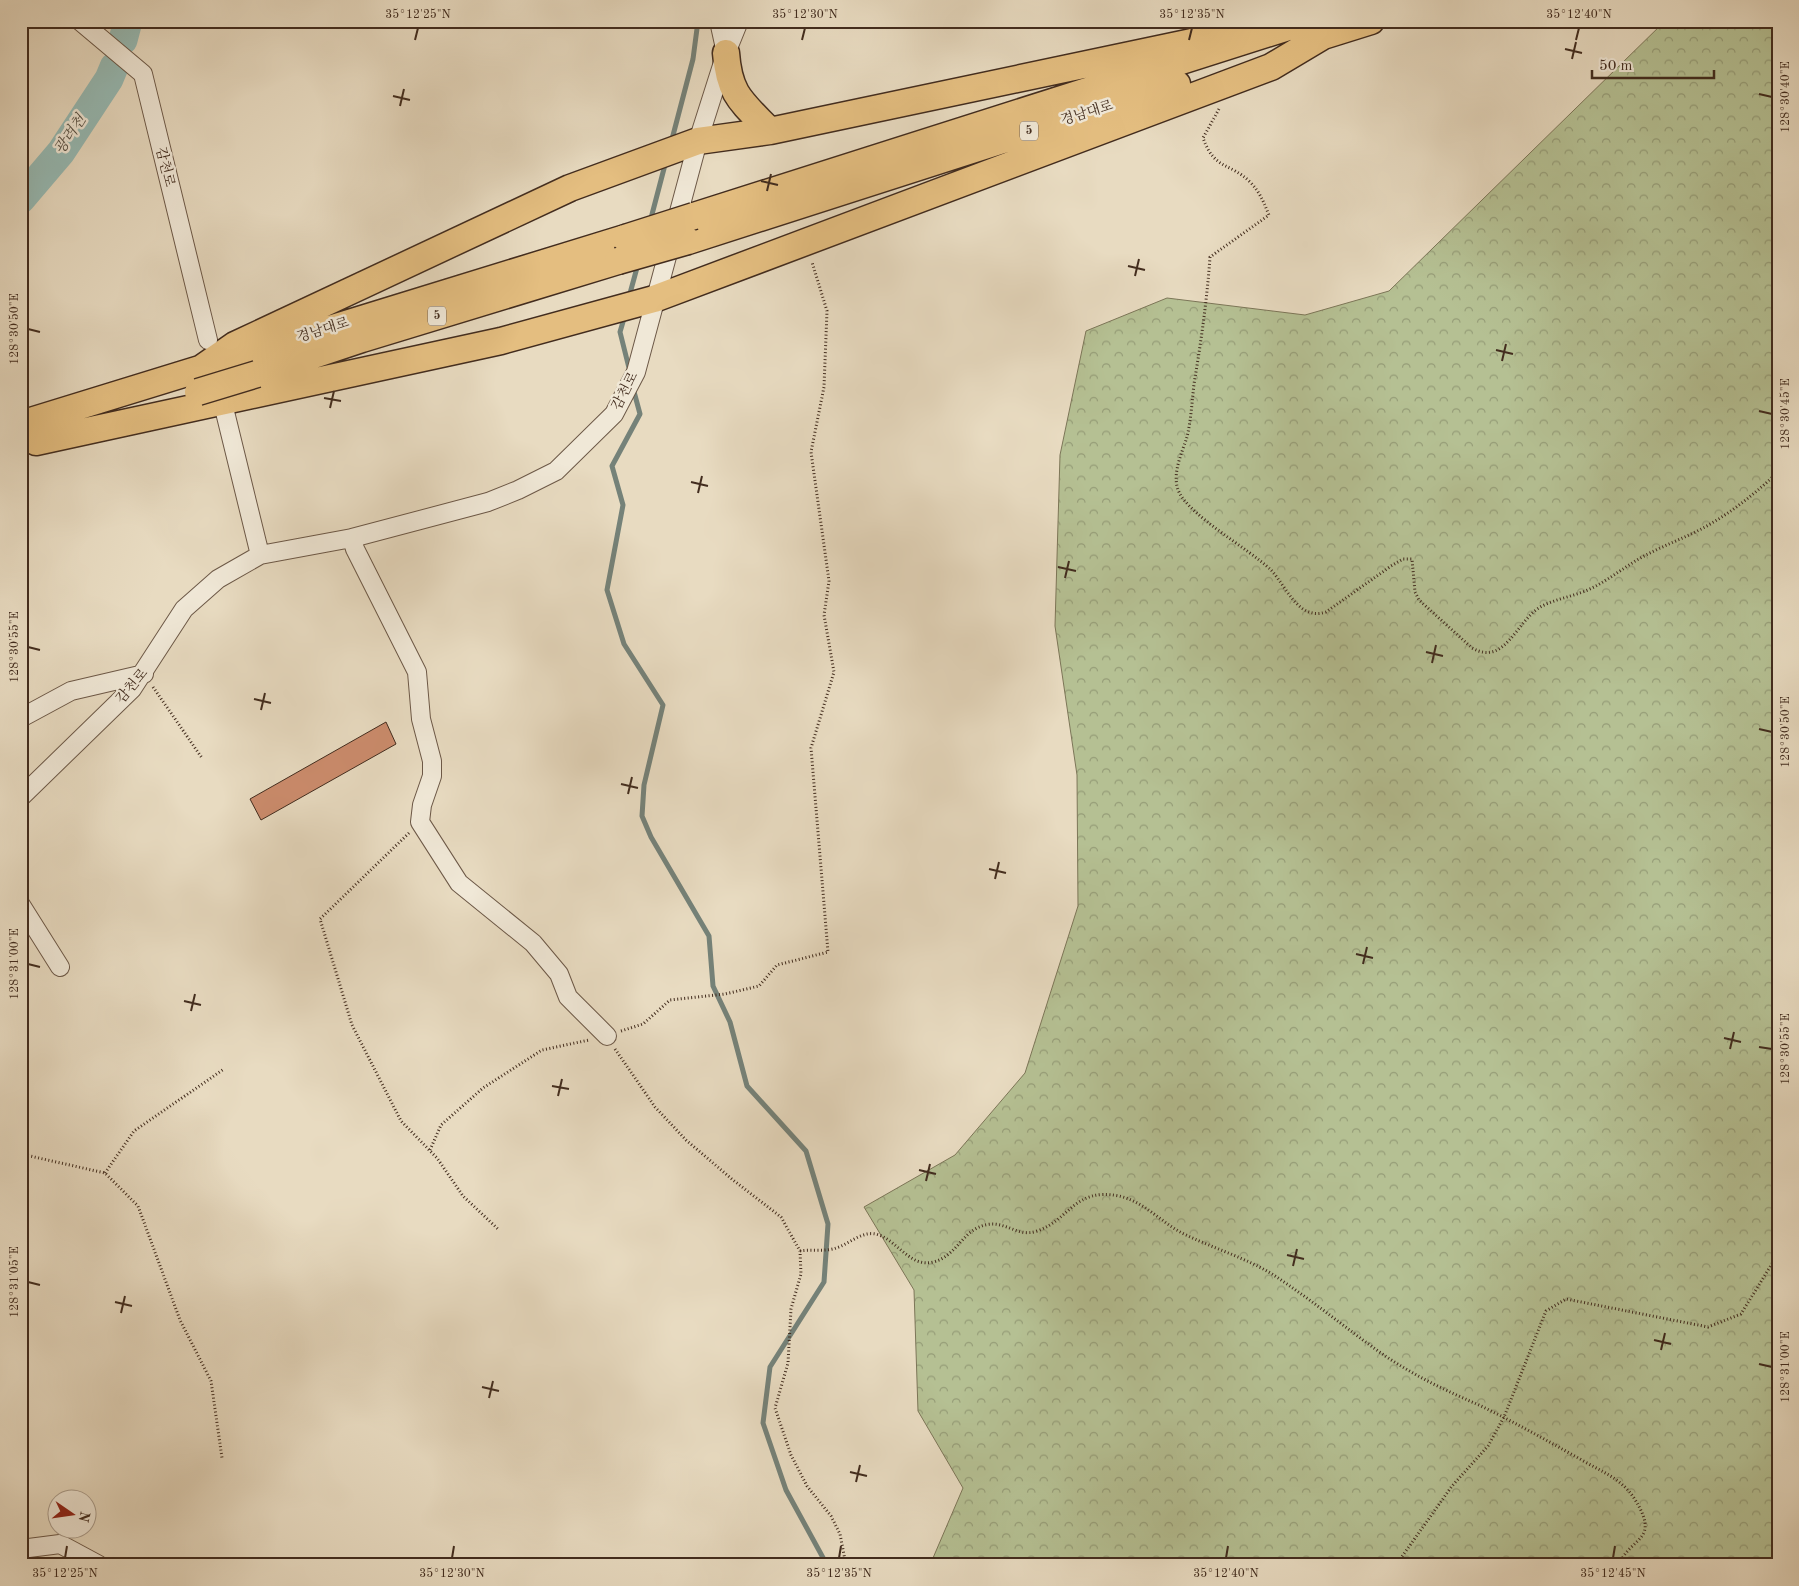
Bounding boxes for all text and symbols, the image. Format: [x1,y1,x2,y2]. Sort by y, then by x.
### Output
text: 35°12'25"N [385,8,451,21]
text: 35°12'30"N [772,8,838,21]
text: 35°12'35"N [1159,8,1225,21]
text: 35°12'40"N [1546,8,1612,21]
scale bar [1592,48,1714,80]
text: 50 m [1599,59,1633,74]
text: 128°30'40"E [1780,61,1792,133]
street label: 경남대로 [1059,97,1115,128]
water label: 광려천 [51,110,90,157]
road number: 5 [1020,122,1038,140]
street label: 감천로 [153,145,178,189]
text: 128°30'50"E [8,293,21,365]
road number: 5 [428,306,446,326]
street label: 경남대로 [295,314,351,345]
street label: 감천로 [609,369,641,412]
text: 128°30'45"E [1779,378,1792,450]
text: 128°30'55"E [8,611,21,683]
street label: 감천로 [113,665,151,706]
text: 128°30'50"E [1779,696,1792,768]
text: 128°31'00"E [9,928,21,1000]
text: 128°30'55"E [1779,1013,1792,1085]
text: 128°31'05"E [8,1246,21,1318]
text: 128°31'00"E [1780,1331,1792,1403]
north arrow [48,1488,98,1538]
text: N [76,1510,92,1524]
text: 35°12'25"N [32,1567,98,1580]
text: 35°12'30"N [419,1567,485,1580]
text: 35°12'35"N [806,1567,872,1580]
text: 35°12'40"N [1193,1567,1259,1580]
text: 35°12'45"N [1580,1567,1646,1580]

